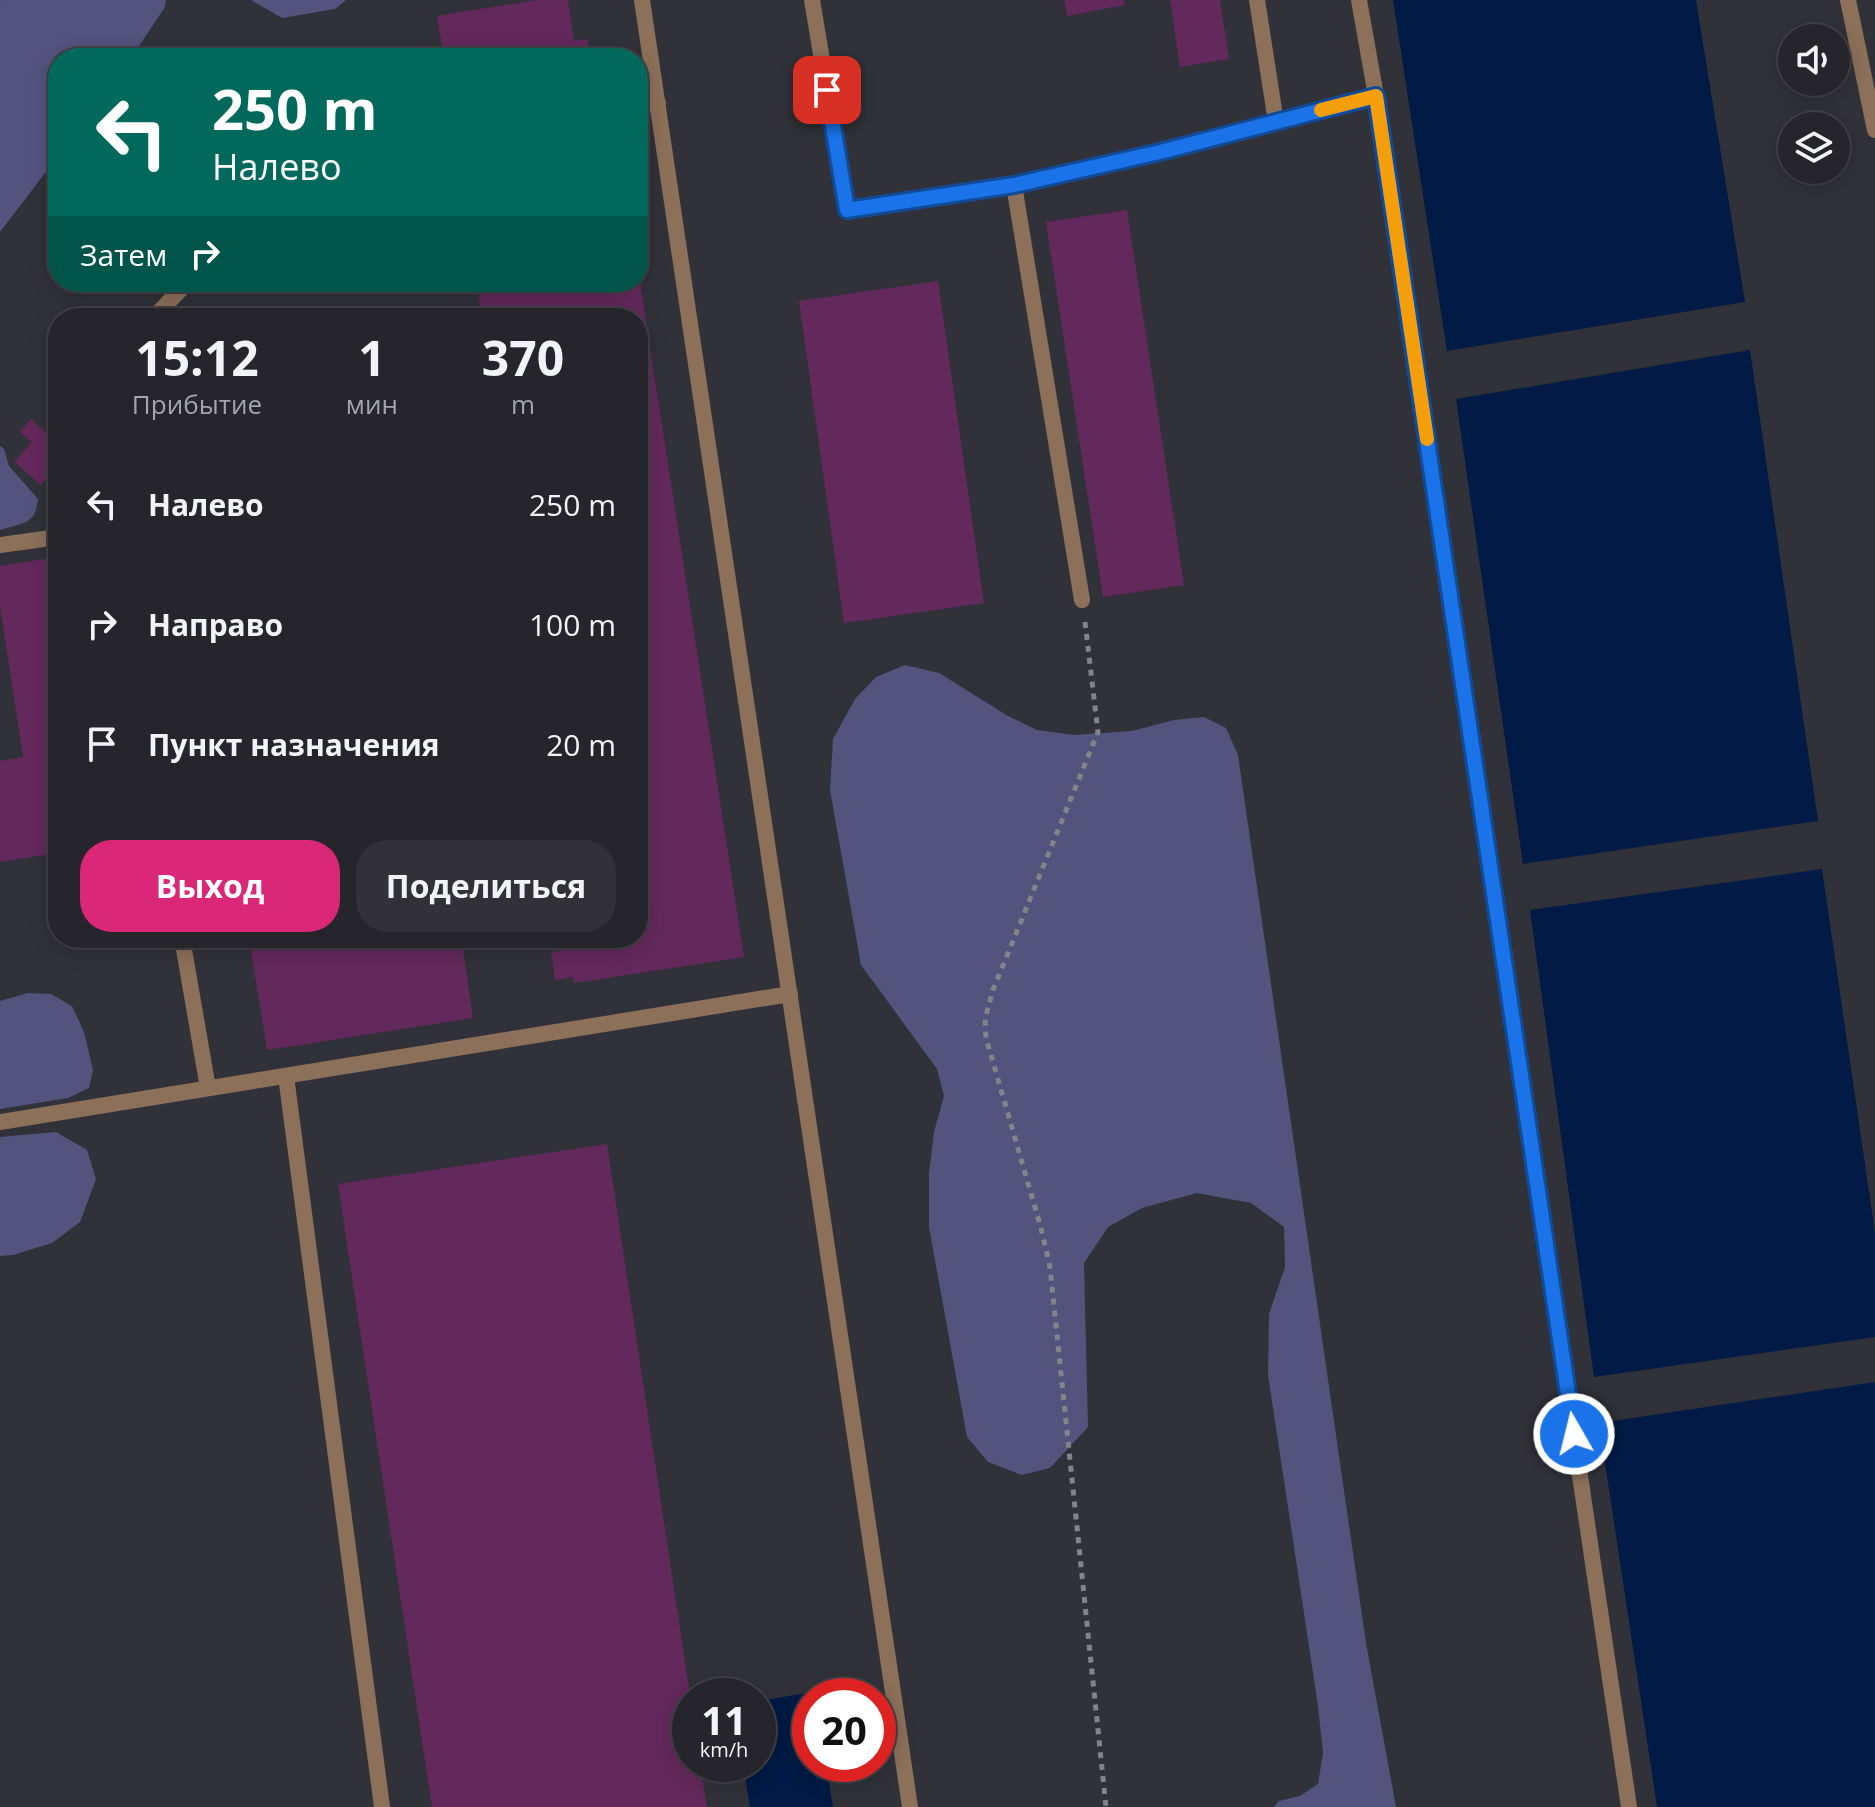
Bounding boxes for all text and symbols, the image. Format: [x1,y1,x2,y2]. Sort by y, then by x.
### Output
map controls [1778,24,1850,184]
button: sound [1778,24,1850,96]
pin [793,56,861,124]
icon: arrive [805,68,849,112]
text: 250 m [212,70,378,146]
icon: left [80,80,184,184]
button: layers [1778,112,1850,184]
text: Налево [212,142,342,191]
icon: right [183,232,227,276]
text: Затем [80,234,167,275]
text: 15:12 [135,325,259,390]
text: 1 [358,325,386,390]
text: 370 [482,325,564,390]
text: Прибытие [132,386,262,422]
text: мин [346,386,398,422]
text: m [511,386,535,422]
icon: left [80,482,124,526]
text: Налево [148,484,264,525]
text: 250 m [529,484,616,525]
icon: right [80,602,124,646]
text: Направо [148,604,283,645]
text: 100 m [529,604,616,645]
icon: arrive [80,722,124,766]
text: Пункт назначения [148,724,440,765]
text: 20 m [546,724,616,765]
button: Выход [80,840,340,932]
button: Поделиться [356,840,616,932]
position arrow [1532,1392,1616,1476]
speed limit sign: 20 [792,1678,896,1782]
text: 11 [701,1692,747,1747]
text: km/h [700,1736,748,1763]

